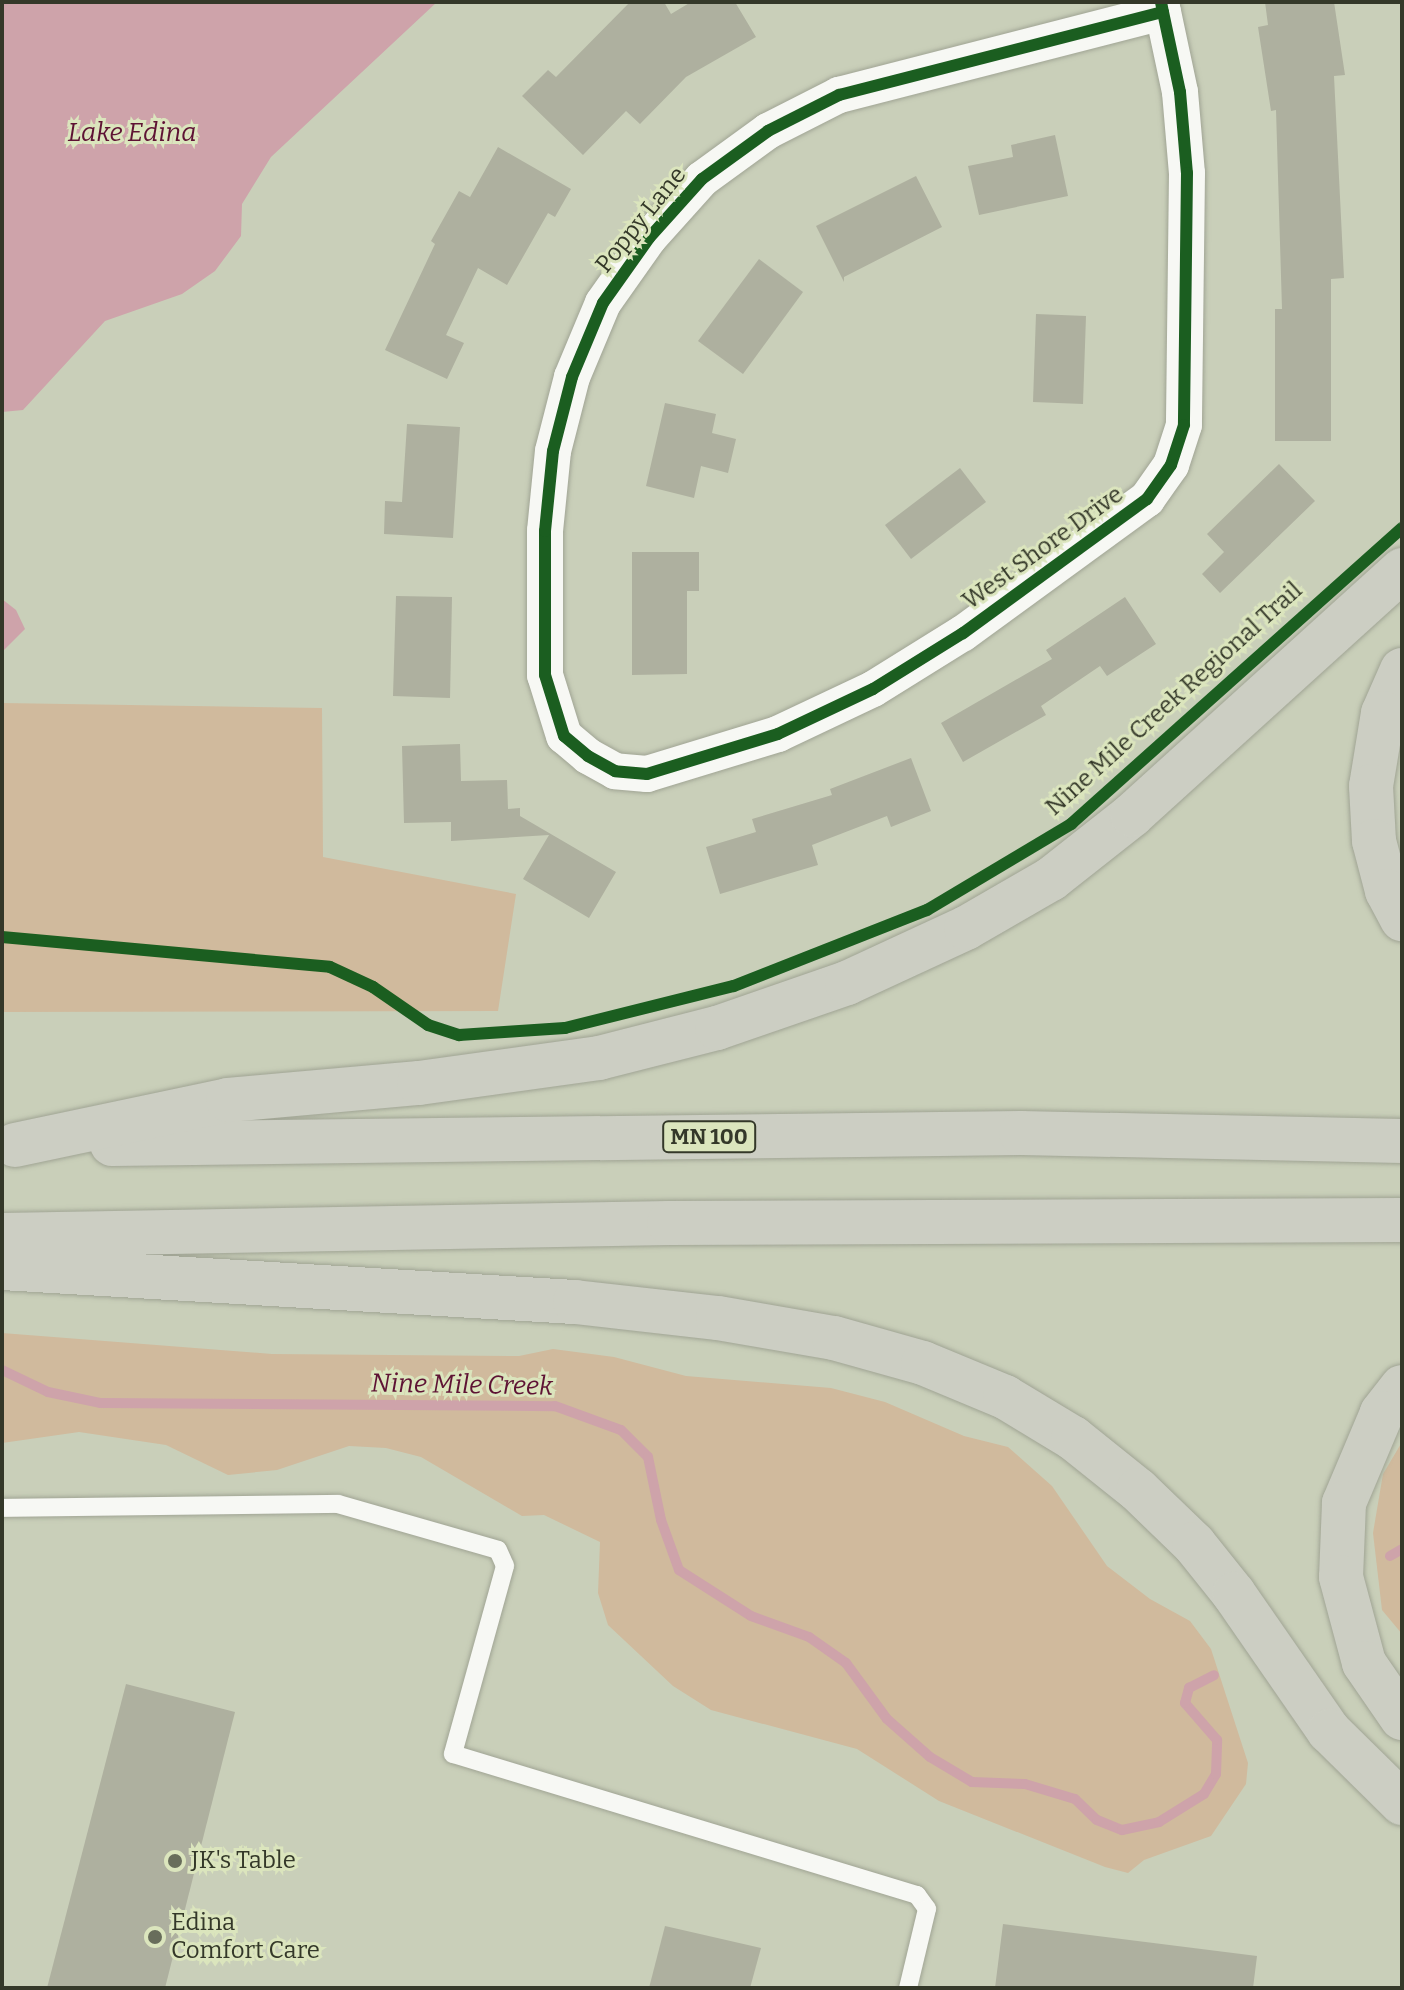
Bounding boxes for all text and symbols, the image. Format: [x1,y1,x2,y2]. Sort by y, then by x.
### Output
water label: Lake Edina [68,117,196,149]
street label: Poppy Lane [590,161,692,279]
street label: West Shore Drive [957,480,1129,616]
street label: Nine Mile Creek Regional Trail [1040,576,1308,822]
road number: MN 100 [661,1119,757,1155]
water label: Nine Mile Creek [371,1368,553,1402]
place label: JK's Table [191,1847,296,1875]
marker: JK's Table [166,1852,184,1870]
place label: Edina Comfort Care [171,1909,320,1965]
marker: Edina Comfort Care [146,1928,164,1946]

